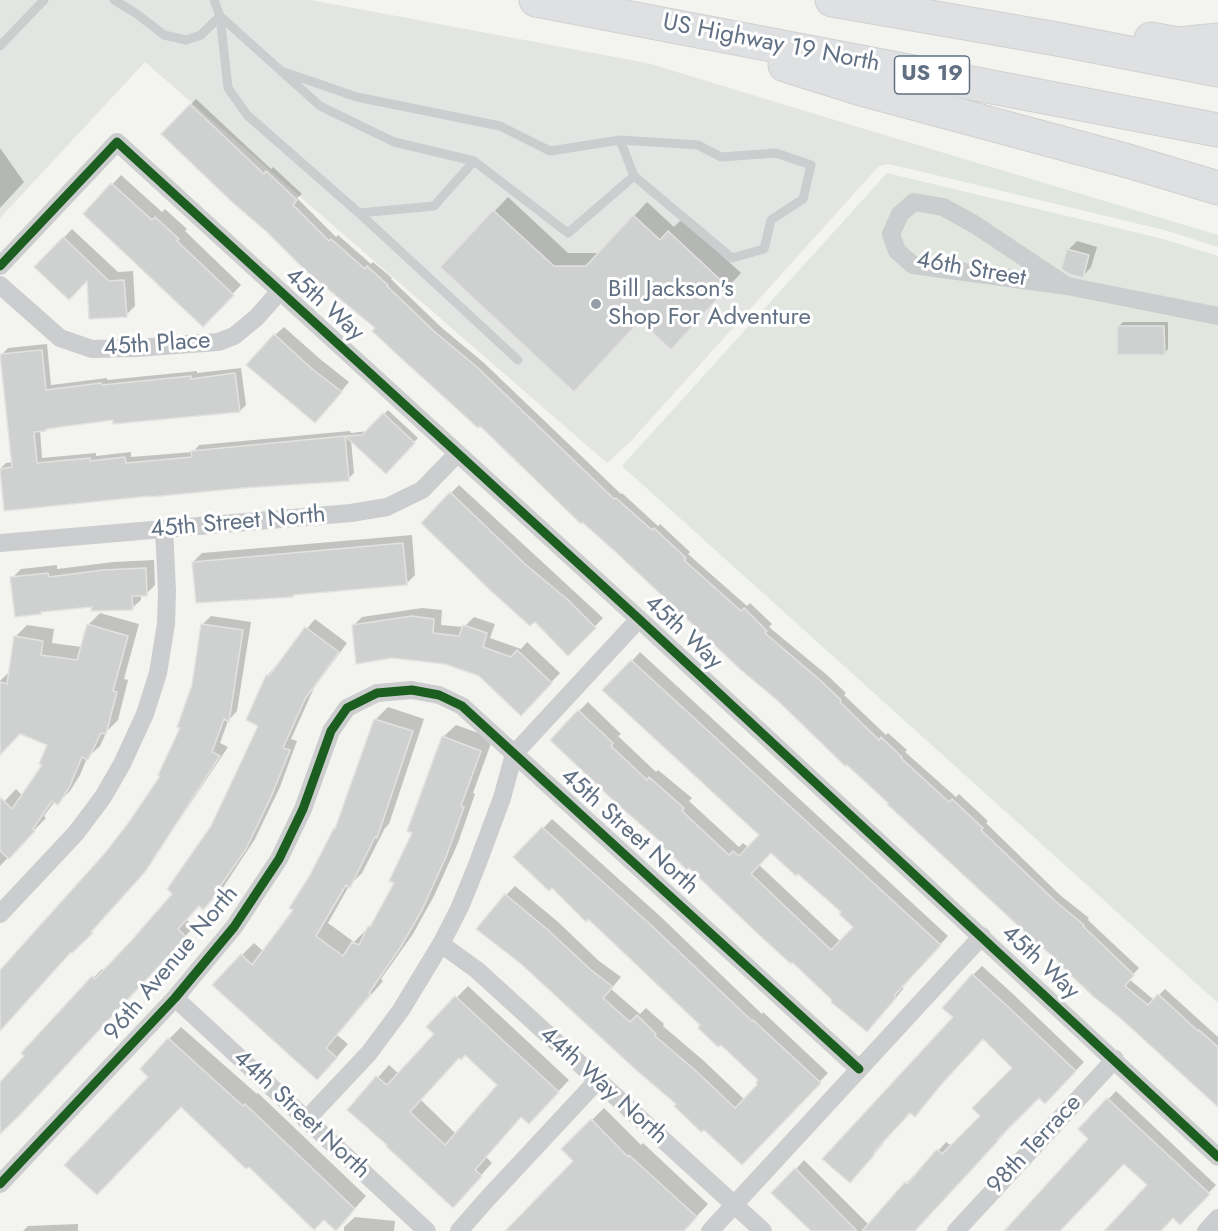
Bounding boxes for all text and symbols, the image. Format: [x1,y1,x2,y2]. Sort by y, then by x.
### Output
street label: US Highway 19 North [660,9,882,79]
road number: US 19 [894,56,970,94]
street label: 46th Street [914,246,1028,294]
street label: 45th Way [279,262,369,348]
place label: Bill Jackson's Shop For Adventure [608,276,811,332]
marker: Bill Jackson's Shop For Adventure [589,297,603,311]
street label: 45th Place [103,327,211,363]
street label: 45th Street North [149,501,327,545]
street label: 45th Way [638,590,728,676]
street label: 45th Street North [554,762,704,902]
street label: 96th Avenue North [99,881,245,1047]
street label: 45th Way [995,920,1085,1006]
street label: 44th Way North [533,1021,673,1151]
street label: 44th Street North [227,1044,375,1186]
street label: 98th Terrace [982,1089,1088,1201]

